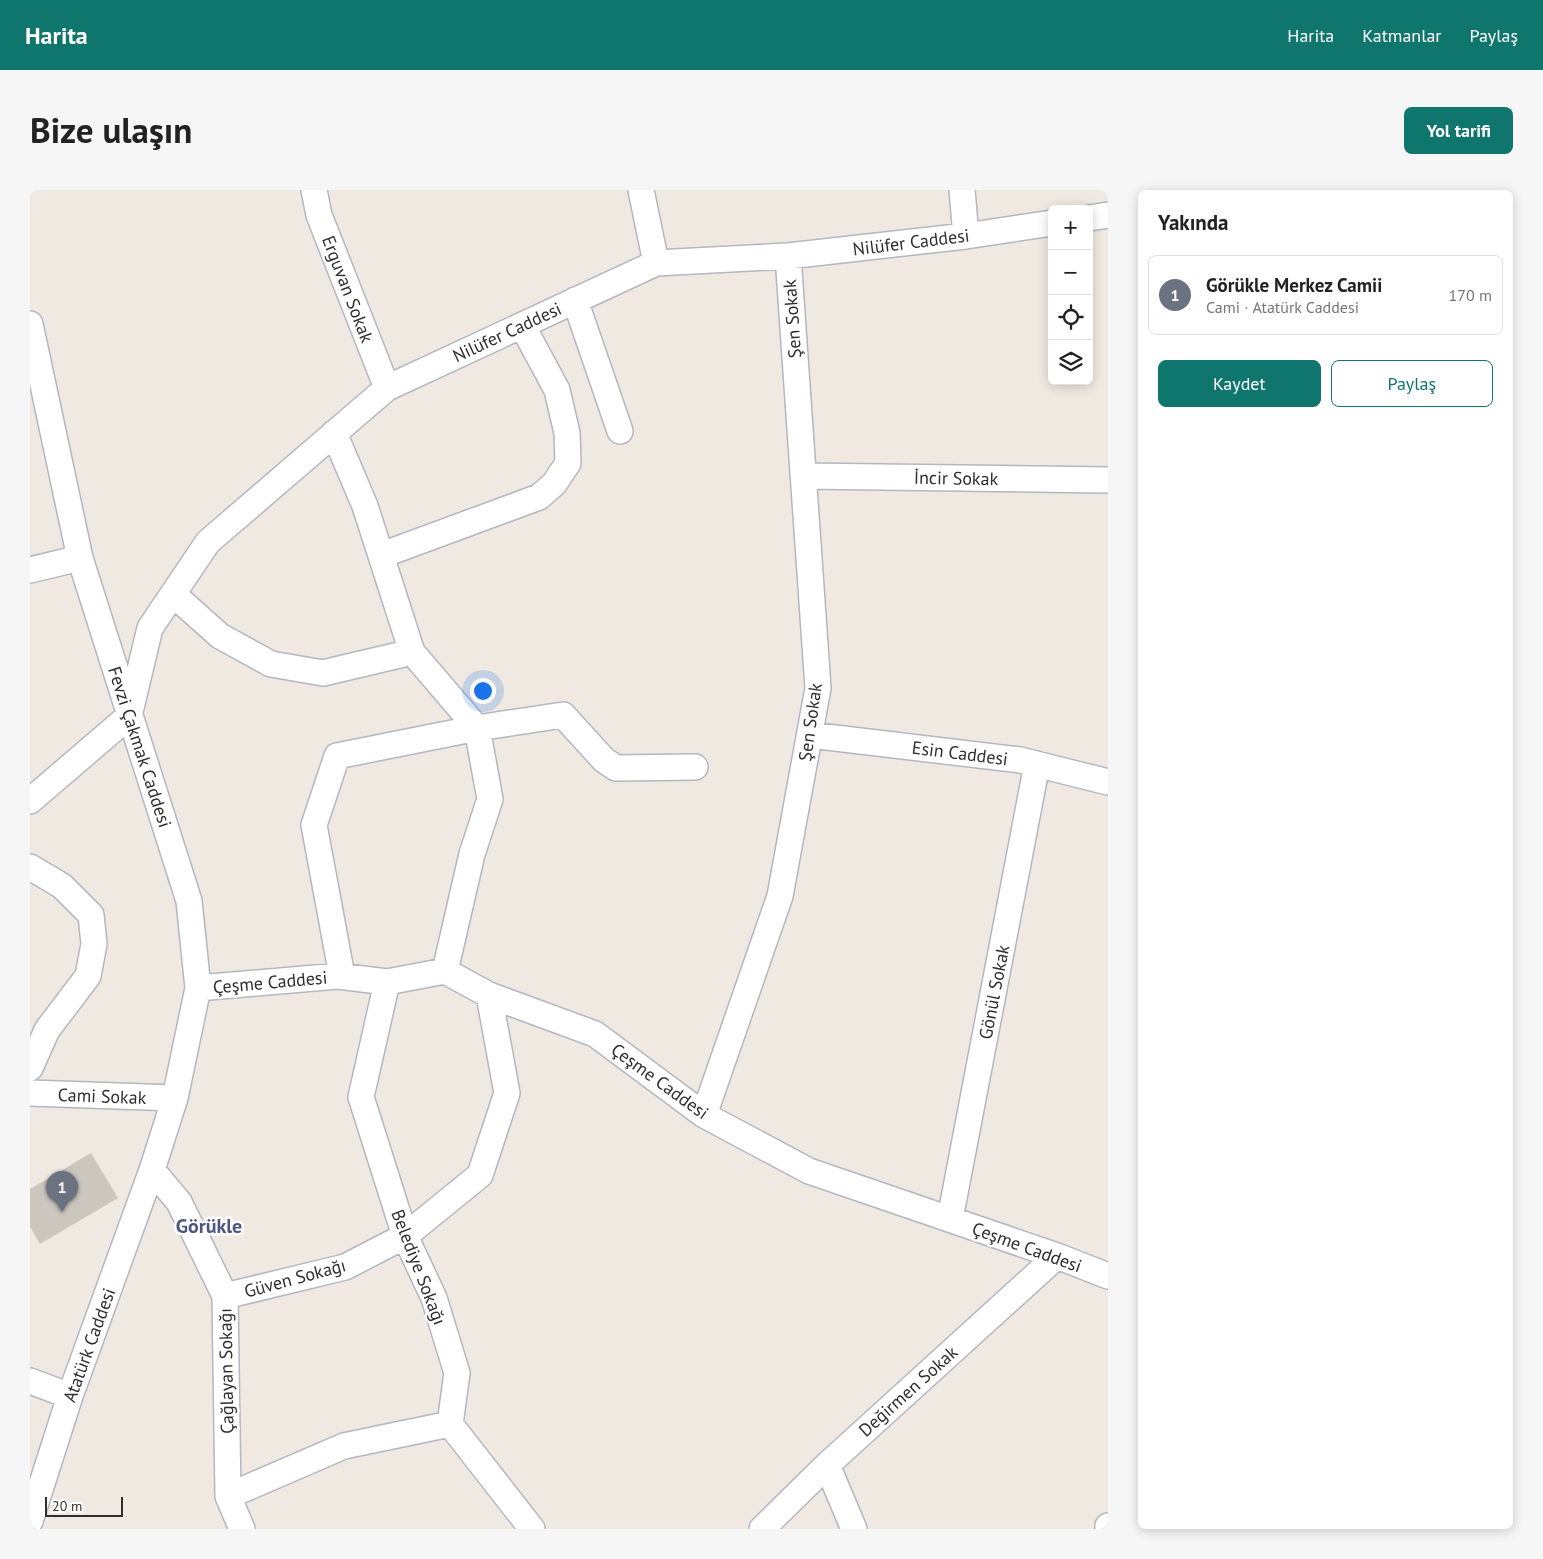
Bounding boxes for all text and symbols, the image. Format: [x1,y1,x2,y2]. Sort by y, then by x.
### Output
text: Harita [25,20,88,51]
text: Harita [1287,24,1334,47]
text: Katmanlar [1362,24,1441,47]
text: Paylaş [1469,24,1518,47]
text: Bize ulaşın [30,107,192,153]
button: Yol tarifi [1404,107,1513,154]
map controls [1048,205,1093,385]
button: + [1048,205,1093,250]
text: Yakında [1158,209,1228,236]
street label: Nilüfer Caddesi [851,223,971,261]
street label: Erguvan Sokak [317,232,379,346]
button: − [1048,250,1093,295]
text: Görükle Merkez Camii [1206,273,1382,297]
street label: Şen Sokak [778,279,806,359]
text: 1 [1170,285,1180,305]
text: 170 m [1449,285,1492,305]
button: locate [1048,295,1093,340]
street label: Nilüfer Caddesi [449,297,565,367]
text: Cami · Atatürk Caddesi [1206,297,1359,317]
button: layers [1048,340,1093,385]
button: Kaydet [1158,360,1321,407]
button: Paylaş [1331,360,1493,407]
street label: İncir Sokak [914,466,999,490]
street label: Fevzi Çakmak Caddesi [103,664,177,830]
your location [470,678,496,704]
street label: Şen Sokak [793,681,827,763]
street label: Esin Caddesi [911,736,1009,770]
street label: Gönül Sokak [974,942,1014,1041]
street label: Çeşme Caddesi [212,966,328,998]
street label: Çeşme Caddesi [607,1038,713,1124]
street label: Cami Sokak [57,1083,147,1109]
pin: 1 [46,1171,78,1212]
street label: Belediye Sokağı [386,1206,452,1328]
district label: Görükle [176,1213,242,1239]
street label: Çeşme Caddesi [969,1217,1085,1277]
street label: Güven Sokağı [242,1253,348,1303]
street label: Atatürk Caddesi [58,1285,120,1405]
street label: Çağlayan Sokağı [213,1308,239,1434]
street label: Değirmen Sokak [854,1340,962,1441]
scale bar [45,1494,122,1517]
text: 20 m [52,1497,82,1515]

